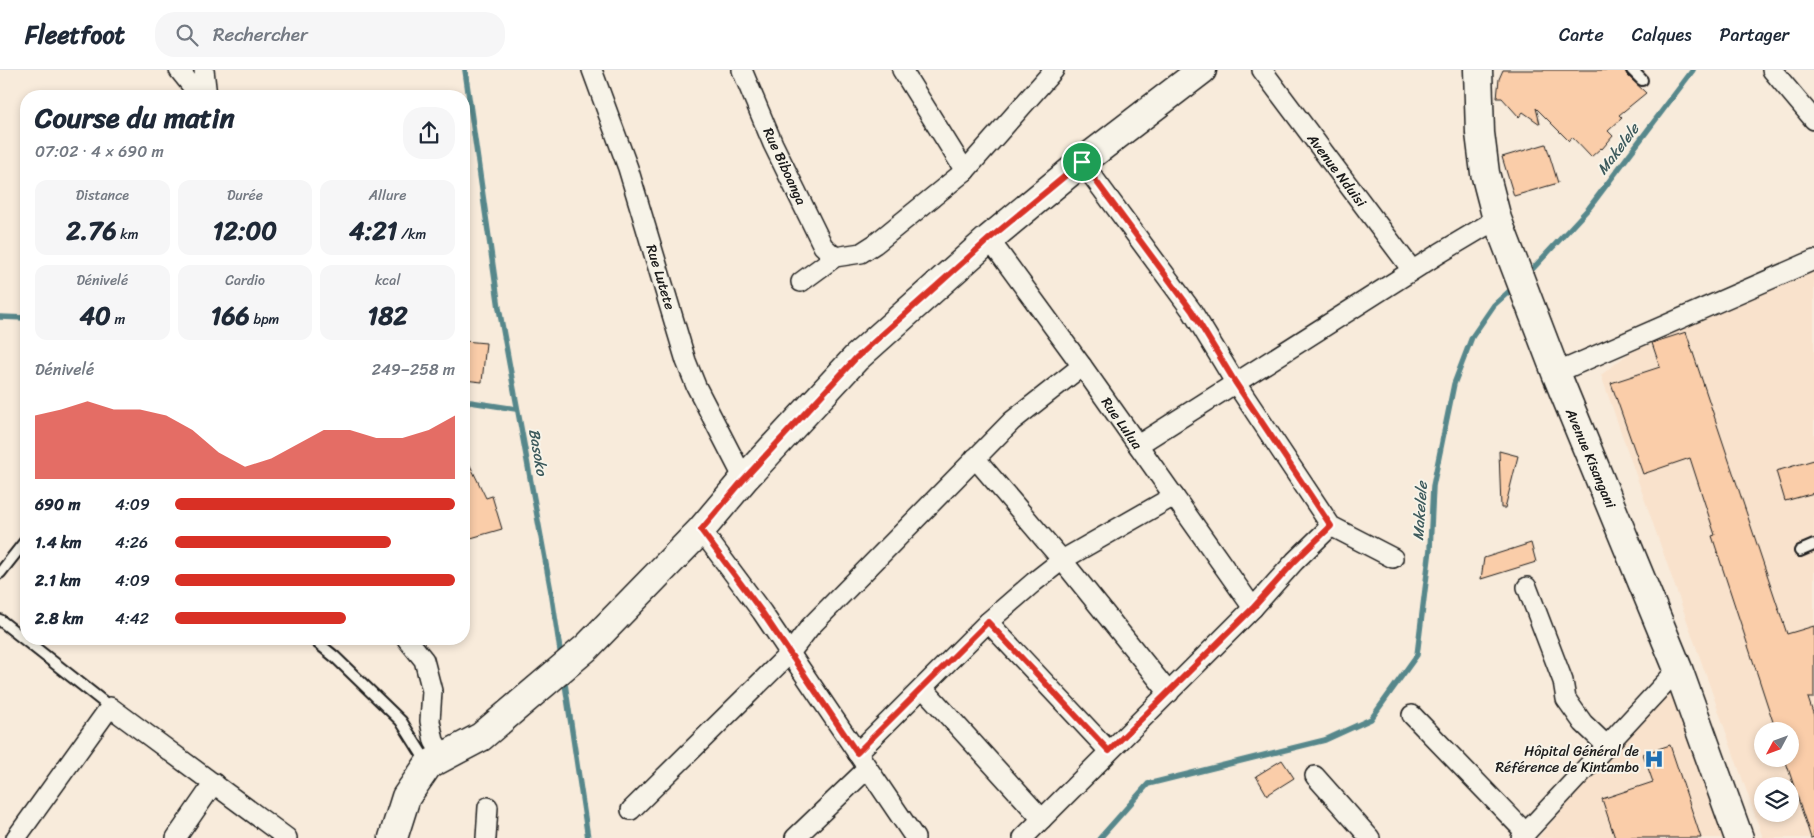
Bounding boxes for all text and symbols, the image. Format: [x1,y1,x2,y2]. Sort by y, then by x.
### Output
search box [155,12,505,57]
text: Fleetfoot [25,14,125,56]
text: Rechercher [213,18,308,51]
text: Carte [1559,19,1604,51]
text: Calques [1632,19,1692,51]
text: Partager [1720,19,1789,51]
icon: search [173,21,201,49]
text: Course du matin [35,93,235,142]
button: share [403,107,455,159]
water label: Makelele [1590,117,1647,180]
street label: Rue Biboanga [756,123,813,209]
street label: Avenue Nduisi [1300,127,1373,213]
text: 07:02 · 4 × 690 m [35,137,164,166]
pin [1061,141,1103,183]
icon: arrive [1068,148,1096,176]
text: Distance [76,183,129,208]
text: Durée [227,183,263,208]
text: Allure [369,183,406,208]
text: 2.76 [66,208,117,253]
text: 12:00 [213,208,277,253]
text: 4:21 [349,208,397,253]
text: km [117,222,138,247]
text: /km [397,222,426,247]
street label: Rue Lutete [639,241,682,313]
text: Dénivelé [76,268,128,293]
text: Cardio [225,268,265,293]
text: kcal [375,268,400,293]
text: 40 [79,293,111,338]
text: 166 [211,293,250,338]
text: 182 [368,293,408,338]
text: m [111,307,125,332]
text: bpm [250,307,279,332]
text: Dénivelé [35,355,94,384]
text: 249–258 m [372,355,455,384]
street label: Rue Lulua [1094,392,1149,456]
street label: Avenue Kisangani [1558,403,1623,513]
water label: Basoko [521,427,555,479]
water label: Makelele [1405,479,1435,541]
text: 690 m [35,490,80,519]
text: 4:09 [115,490,150,519]
text: 1.4 km [35,528,82,557]
text: 4:26 [115,528,148,557]
text: 2.1 km [35,566,81,595]
text: 4:09 [115,566,150,595]
text: 2.8 km [35,604,84,633]
text: 4:42 [115,604,149,633]
north arrow [1754,722,1799,768]
map controls [1754,722,1799,822]
place label: Hôpital Général de Référence de Kintambo [1496,739,1639,780]
hospital icon: Hôpital Général de Référence de Kintambo [1643,748,1665,770]
button: layers [1754,777,1799,822]

